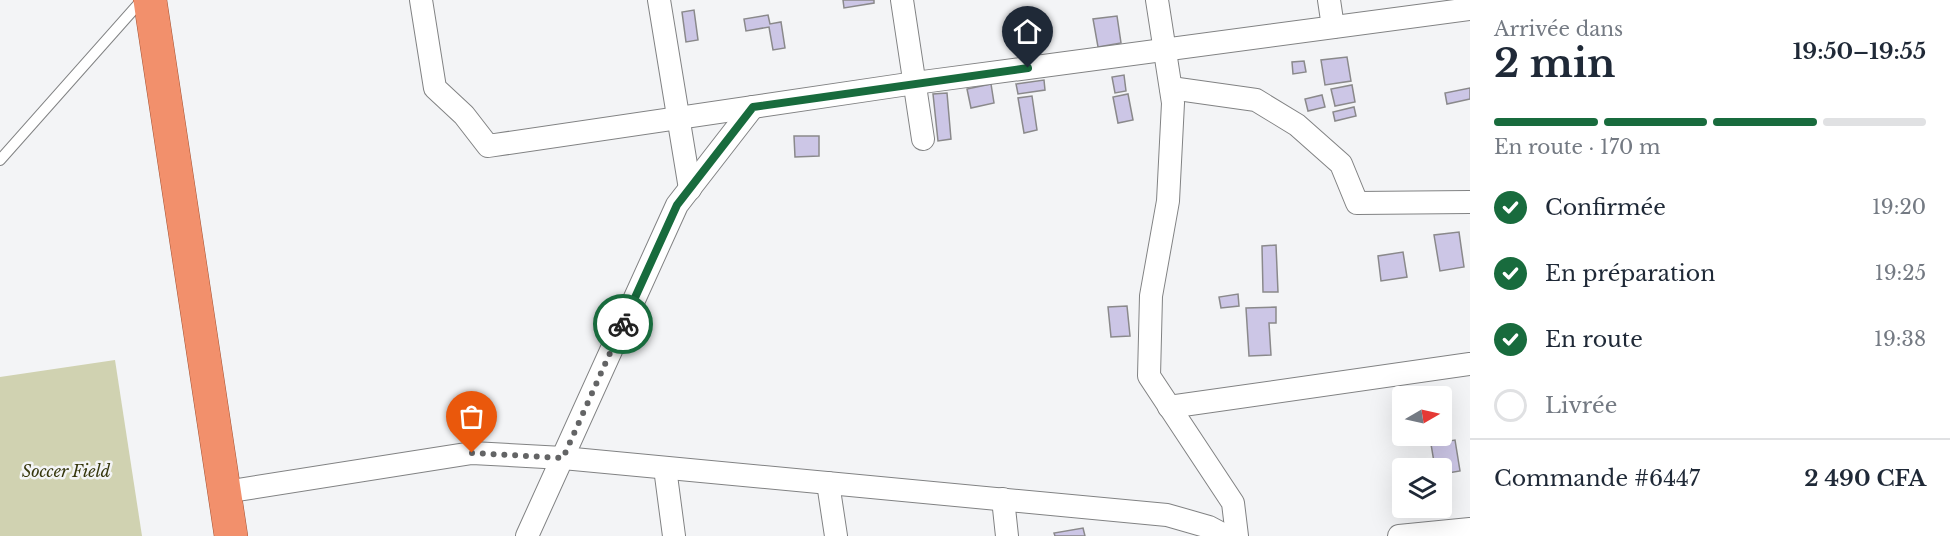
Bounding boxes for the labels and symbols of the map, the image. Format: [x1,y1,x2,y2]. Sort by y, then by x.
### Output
pin [1002,6,1053,68]
courier [593,294,653,354]
north arrow [1392,386,1452,446]
pin [446,391,497,453]
park label: Soccer Field [22,461,111,481]

